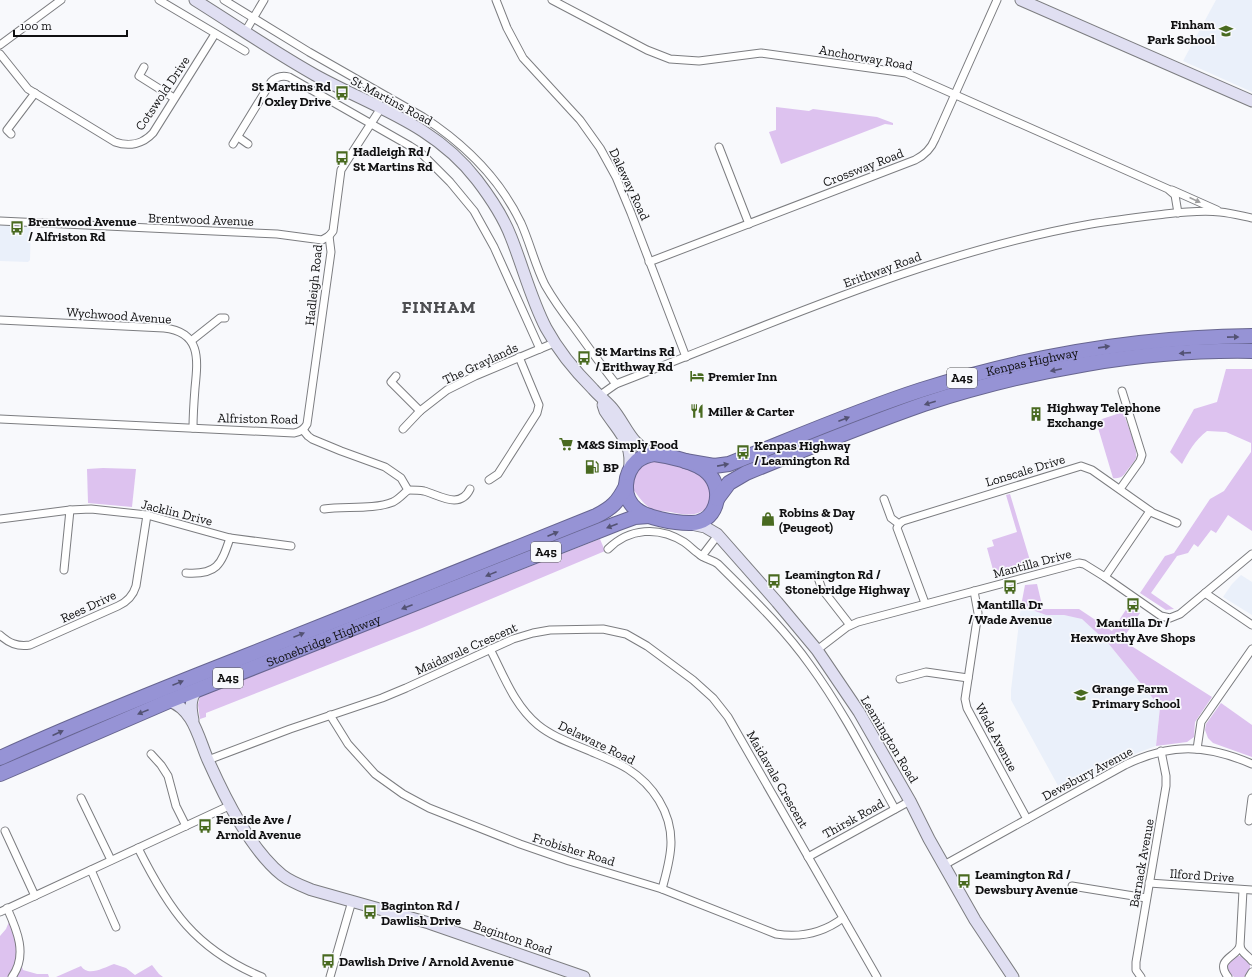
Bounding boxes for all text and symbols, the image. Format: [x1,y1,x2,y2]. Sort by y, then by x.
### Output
scale bar [14,12,127,38]
place label: Finham Park School [1147,17,1216,47]
text: 100 m [20,19,52,33]
school or university icon: Finham Park School [1218,23,1234,39]
street label: Anchorway Road [818,42,914,73]
street label: Cotswold Drive [132,53,193,133]
street label: St Martins Road [348,73,435,128]
place label: St Martins Rd / Oxley Drive [251,79,332,109]
bus stop icon: St Martins Rd / Oxley Drive [334,85,350,101]
place label: Hadleigh Rd / St Martins Rd [353,144,433,174]
street label: Crossway Road [821,145,906,190]
street label: Daleway Road [606,146,653,223]
bus stop icon: Hadleigh Rd / St Martins Rd [334,150,350,166]
one-way arrow [1189,198,1201,204]
street label: Brentwood Avenue [148,210,254,229]
place label: Brentwood Avenue / Alfriston Rd [28,214,137,244]
bus stop icon: Brentwood Avenue / Alfriston Rd [9,220,25,236]
street label: Hadleigh Road [302,244,325,326]
street label: Erithway Road [841,248,923,291]
district label: FINHAM [402,297,476,317]
street label: Wychwood Avenue [66,304,172,327]
one-way arrow [1227,333,1239,340]
street label: The Graylands [440,339,521,387]
place label: St Martins Rd / Erithway Rd [595,344,675,374]
one-way arrow [1098,344,1110,350]
street label: Kenpas Highway [984,345,1080,379]
bus stop icon: St Martins Rd / Erithway Rd [576,350,592,366]
one-way arrow [1179,350,1191,357]
hotel icon: Premier Inn [689,368,705,384]
road number: A45 [947,368,977,388]
one-way arrow [1050,368,1062,374]
place label: Premier Inn [708,369,778,384]
one-way arrow [924,400,936,406]
place label: Highway Telephone Exchange [1047,400,1161,430]
restaurant icon: Miller & Carter [689,403,705,419]
place label: Miller & Carter [708,404,795,419]
building icon: Highway Telephone Exchange [1028,406,1044,422]
street label: Alfriston Road [218,410,298,427]
one-way arrow [839,415,851,421]
supermarket icon: M&S Simply Food [558,436,574,452]
place label: M&S Simply Food [577,437,679,452]
place label: Kenpas Highway / Leamington Rd [754,438,851,468]
bus stop icon: Kenpas Highway / Leamington Rd [735,444,751,460]
street label: Lonscale Drive [984,451,1067,490]
fuel station icon: BP [584,459,600,475]
place label: BP [603,460,619,475]
one-way arrow [717,462,729,468]
street label: Jacklin Drive [140,496,214,529]
place label: Robins & Day (Peugeot) [779,505,855,535]
shop icon: Robins & Day (Peugeot) [760,511,776,527]
one-way arrow [605,523,617,529]
one-way arrow [547,530,559,536]
road number: A45 [531,542,561,562]
street label: Mantilla Drive [991,546,1073,581]
place label: Leamington Rd / Stonebridge Highway [785,567,910,597]
one-way arrow [484,571,496,577]
bus stop icon: Leamington Rd / Stonebridge Highway [766,573,782,589]
bus stop icon: Mantilla Dr / Wade Avenue [1002,579,1018,595]
street label: Rees Drive [58,587,118,626]
place label: Mantilla Dr / Wade Avenue [968,597,1053,627]
bus stop icon: Mantilla Dr / Hexworthy Ave Shops [1125,597,1141,613]
one-way arrow [402,604,413,610]
street label: Stonebridge Highway [264,611,383,670]
place label: Mantilla Dr / Hexworthy Ave Shops [1071,615,1195,645]
street label: Maidavale Crescent [413,619,520,678]
one-way arrow [293,631,305,637]
road number: A45 [213,668,243,688]
one-way arrow [172,679,184,685]
place label: Grange Farm Primary School [1092,681,1181,711]
school or university icon: Grange Farm Primary School [1073,687,1089,703]
street label: Leamington Road [858,693,921,785]
street label: Wade Avenue [972,701,1021,774]
one-way arrow [137,709,149,715]
street label: Delaware Road [556,717,638,767]
street label: Maidavale Crescent [744,728,812,831]
one-way arrow [52,729,64,735]
street label: Dewsbury Avenue [1039,743,1135,804]
street label: Thirsk Road [820,795,887,841]
place label: Fenside Ave / Arnold Avenue [216,812,302,842]
bus stop icon: Fenside Ave / Arnold Avenue [197,818,213,834]
street label: Barnack Avenue [1126,818,1157,909]
street label: Frobisher Road [531,830,617,869]
street label: Ilford Drive [1169,866,1235,885]
place label: Leamington Rd / Dewsbury Avenue [975,867,1079,897]
bus stop icon: Leamington Rd / Dewsbury Avenue [956,873,972,889]
place label: Baginton Rd / Dawlish Drive [381,898,462,928]
bus stop icon: Baginton Rd / Dawlish Drive [362,904,378,920]
street label: Baginton Road [472,917,554,958]
bus stop icon: Dawlish Drive / Arnold Avenue [320,953,336,969]
place label: Dawlish Drive / Arnold Avenue [339,954,514,969]

